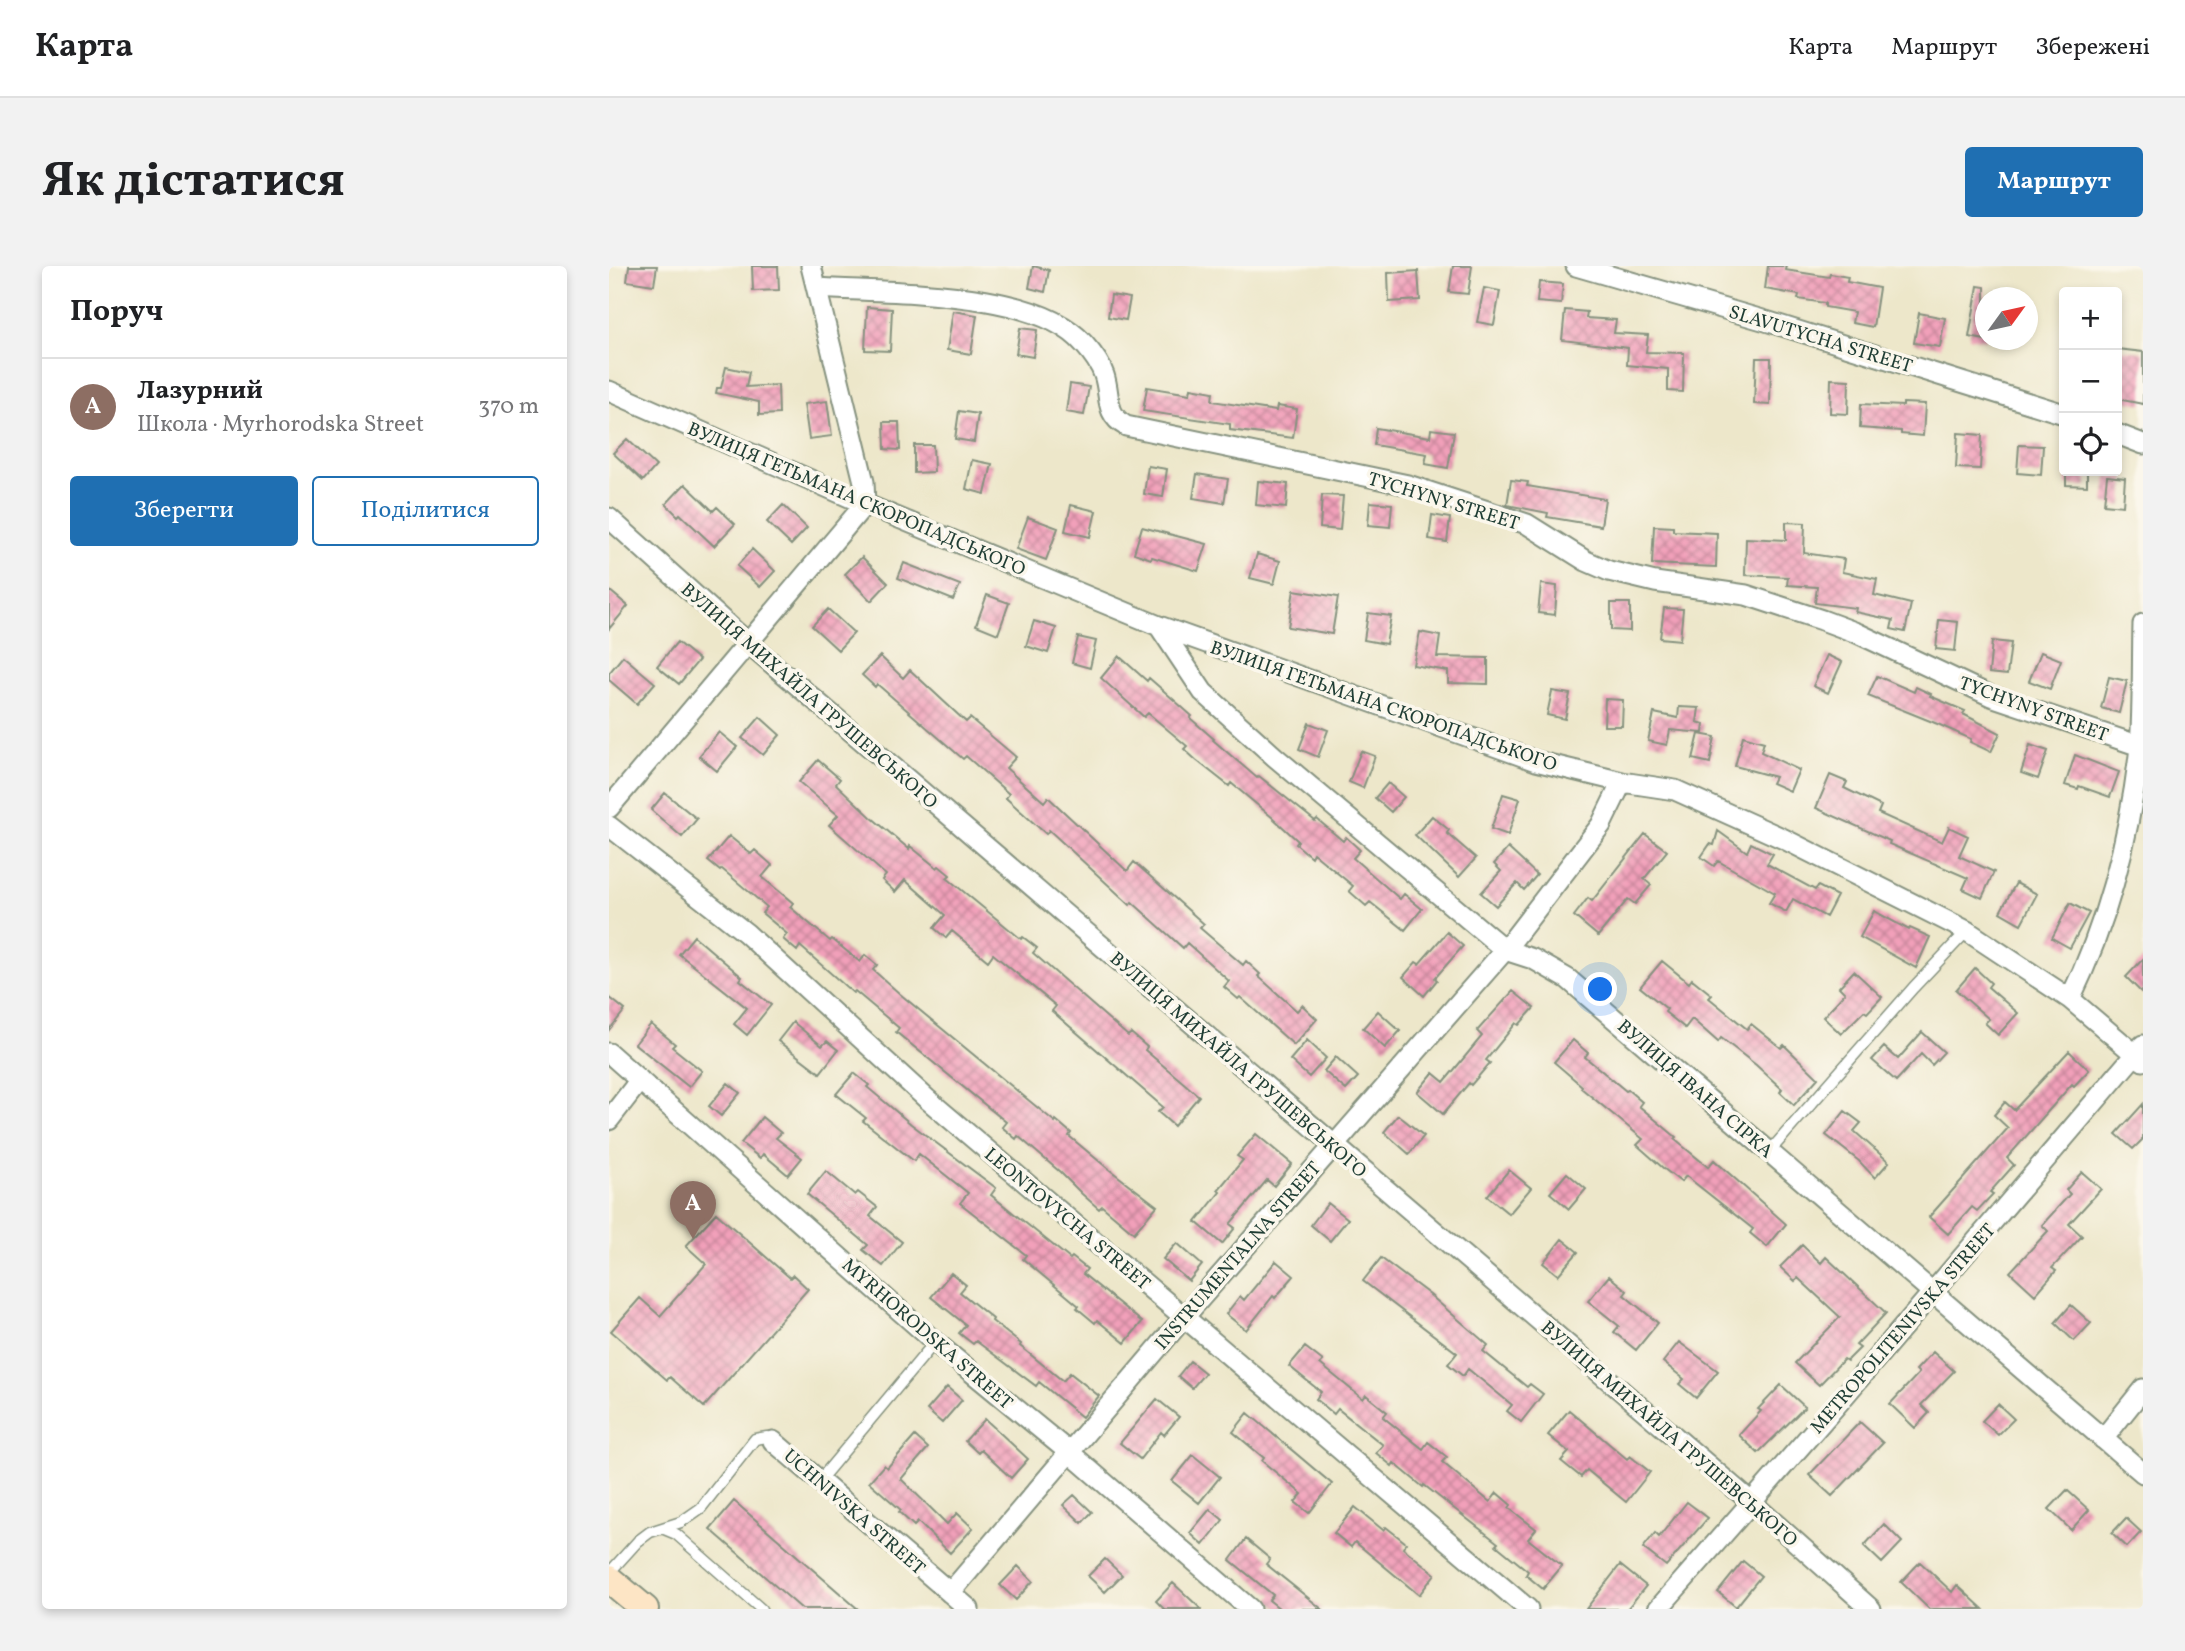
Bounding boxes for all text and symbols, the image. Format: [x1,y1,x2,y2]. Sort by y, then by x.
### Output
text: Карта [35,25,133,71]
text: Карта [1788,31,1853,65]
text: Маршрут [1891,31,1997,65]
text: Збережені [2035,31,2150,65]
button: Маршрут [1965,147,2143,217]
text: Як дістатися [42,148,345,217]
north arrow [1975,287,2038,350]
map controls [2059,287,2122,476]
button: + [2059,287,2122,350]
text: Поруч [70,291,163,333]
street label: SLAVUTYCHA STREET [1725,300,1915,380]
button: − [2059,350,2122,413]
text: Лазурний [137,373,263,409]
text: A [85,391,101,423]
text: 370 m [478,391,539,423]
text: Школа · Myrhorodska Street [137,409,424,441]
button: locate [2059,413,2122,476]
street label: ВУЛИЦЯ ГЕТЬМАНА СКОРОПАДСЬКОГО [683,417,1029,583]
street label: TYCHYNY STREET [1364,466,1522,537]
button: Зберегти [70,476,298,546]
button: Поділитися [312,476,539,546]
street label: ВУЛИЦЯ МИХАЙЛА ГРУШЕВСЬКОГО [675,578,943,816]
street label: ВУЛИЦЯ ГЕТЬМАНА СКОРОПАДСЬКОГО [1207,635,1560,779]
street label: TYCHYNY STREET [1955,671,2112,749]
street label: ВУЛИЦЯ МИХАЙЛА ГРУШЕВСЬКОГО [1104,947,1372,1185]
your location [1583,972,1617,1006]
street label: ВУЛИЦЯ ІВАНА СІРКА [1611,1014,1779,1165]
street label: LEONTOVYCHA STREET [978,1142,1155,1297]
street label: INSTRUMENTALNA STREET [1149,1157,1328,1356]
pin: A [670,1181,716,1239]
street label: METROPOLITENIVSKA STREET [1805,1219,2002,1440]
street label: MYRHORODSKA STREET [836,1253,1018,1416]
street label: ВУЛИЦЯ МИХАЙЛА ГРУШЕВСЬКОГО [1535,1316,1803,1554]
street label: UCHNIVSKA STREET [777,1444,930,1581]

